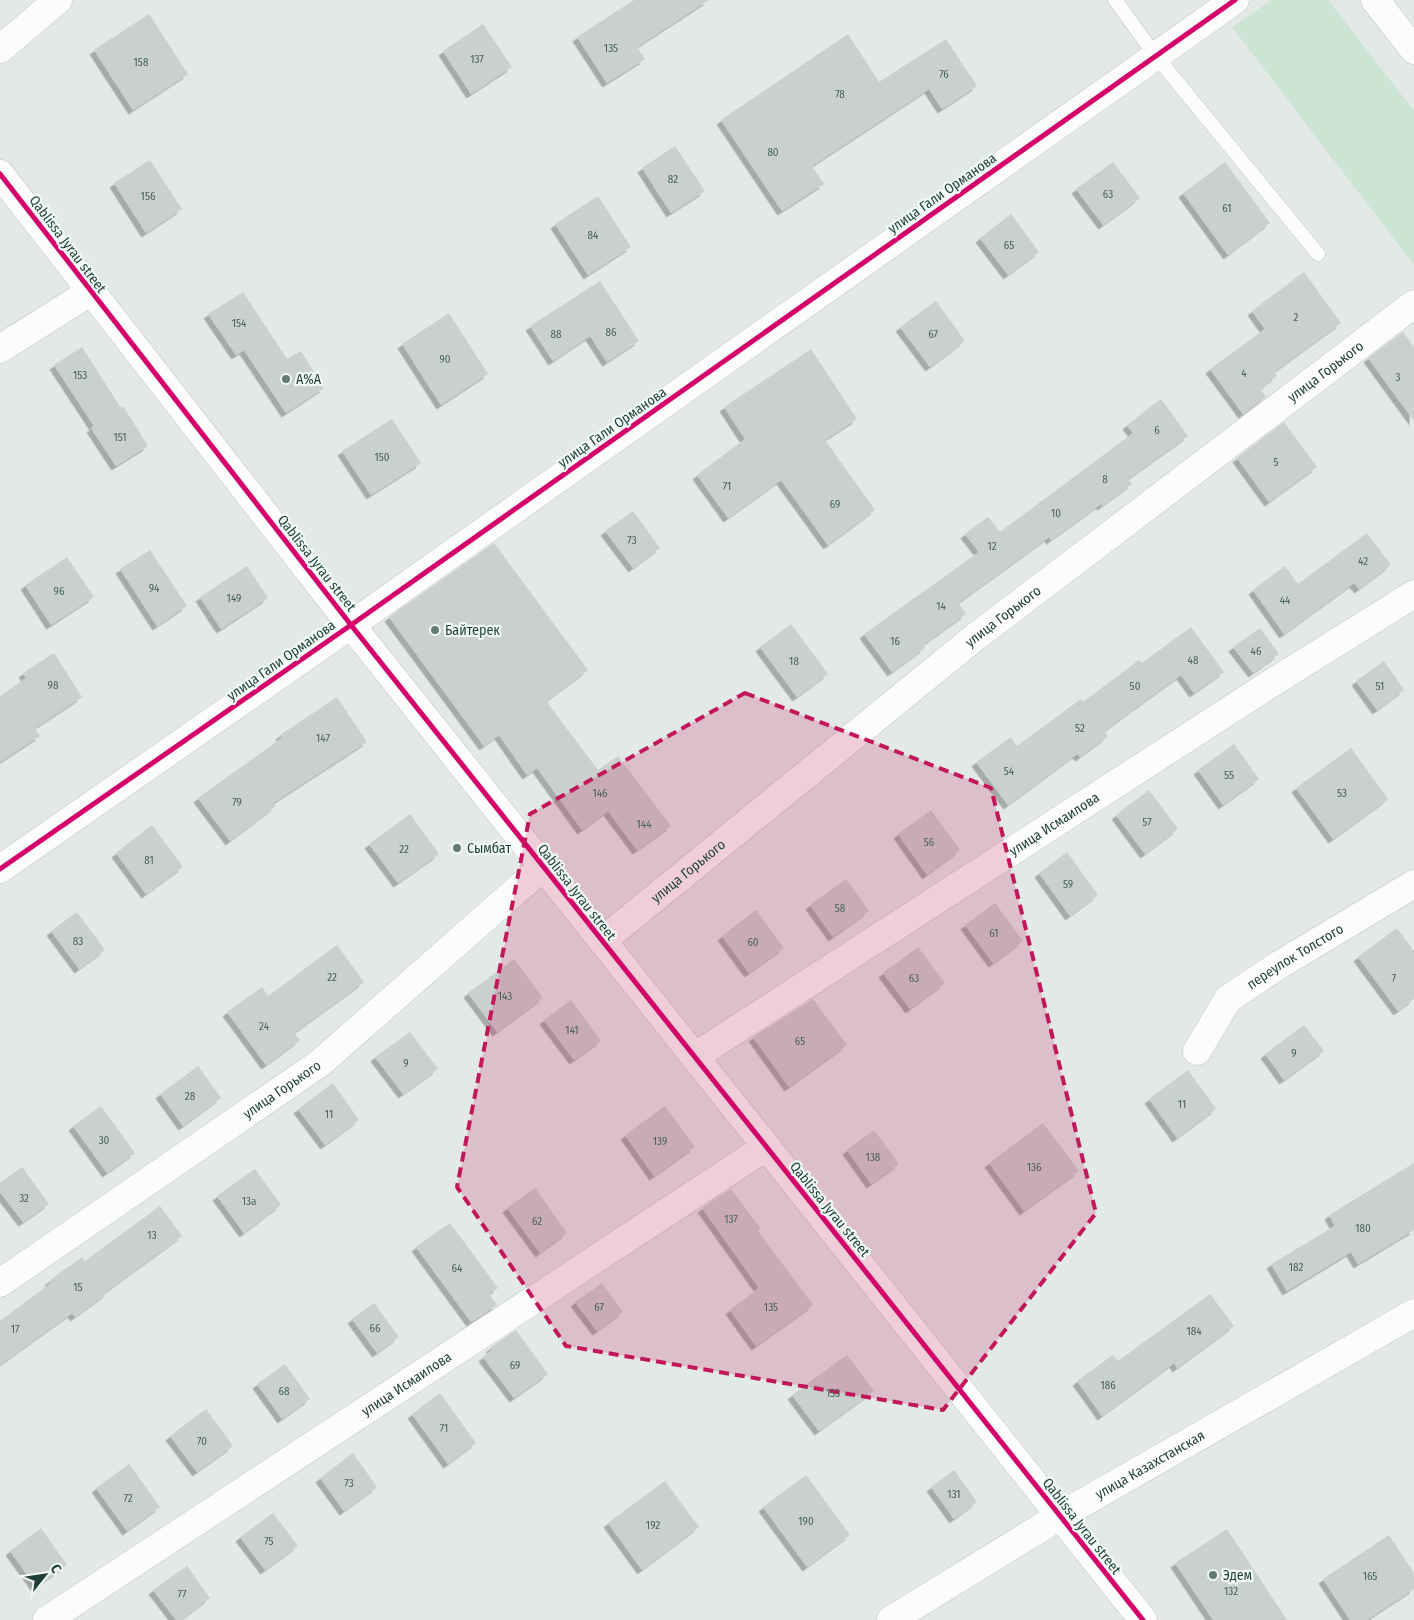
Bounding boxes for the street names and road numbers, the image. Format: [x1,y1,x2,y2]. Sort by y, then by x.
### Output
street label: улица Гали Орманова [885,150,1000,237]
street label: Qablissa Jyrau street [25,192,110,297]
street label: улица Горького [1284,337,1367,406]
street label: улица Гали Орманова [555,384,670,471]
street label: Qablissa Jyrau street [274,512,360,615]
street label: улица Горького [962,582,1045,651]
street label: улица Гали Орманова [224,617,339,704]
street label: улица Исмаилова [1006,789,1103,860]
street label: улица Горького [648,836,729,907]
street label: Qablissa Jyrau street [534,841,620,944]
street label: переулок Толстого [1244,920,1347,993]
street label: улица Горького [240,1057,324,1122]
street label: Qablissa Jyrau street [786,1158,873,1261]
street label: улица Исмаилова [358,1348,455,1420]
street label: улица Казахстанская [1092,1427,1208,1503]
street label: Qablissa Jyrau street [1039,1475,1125,1578]

